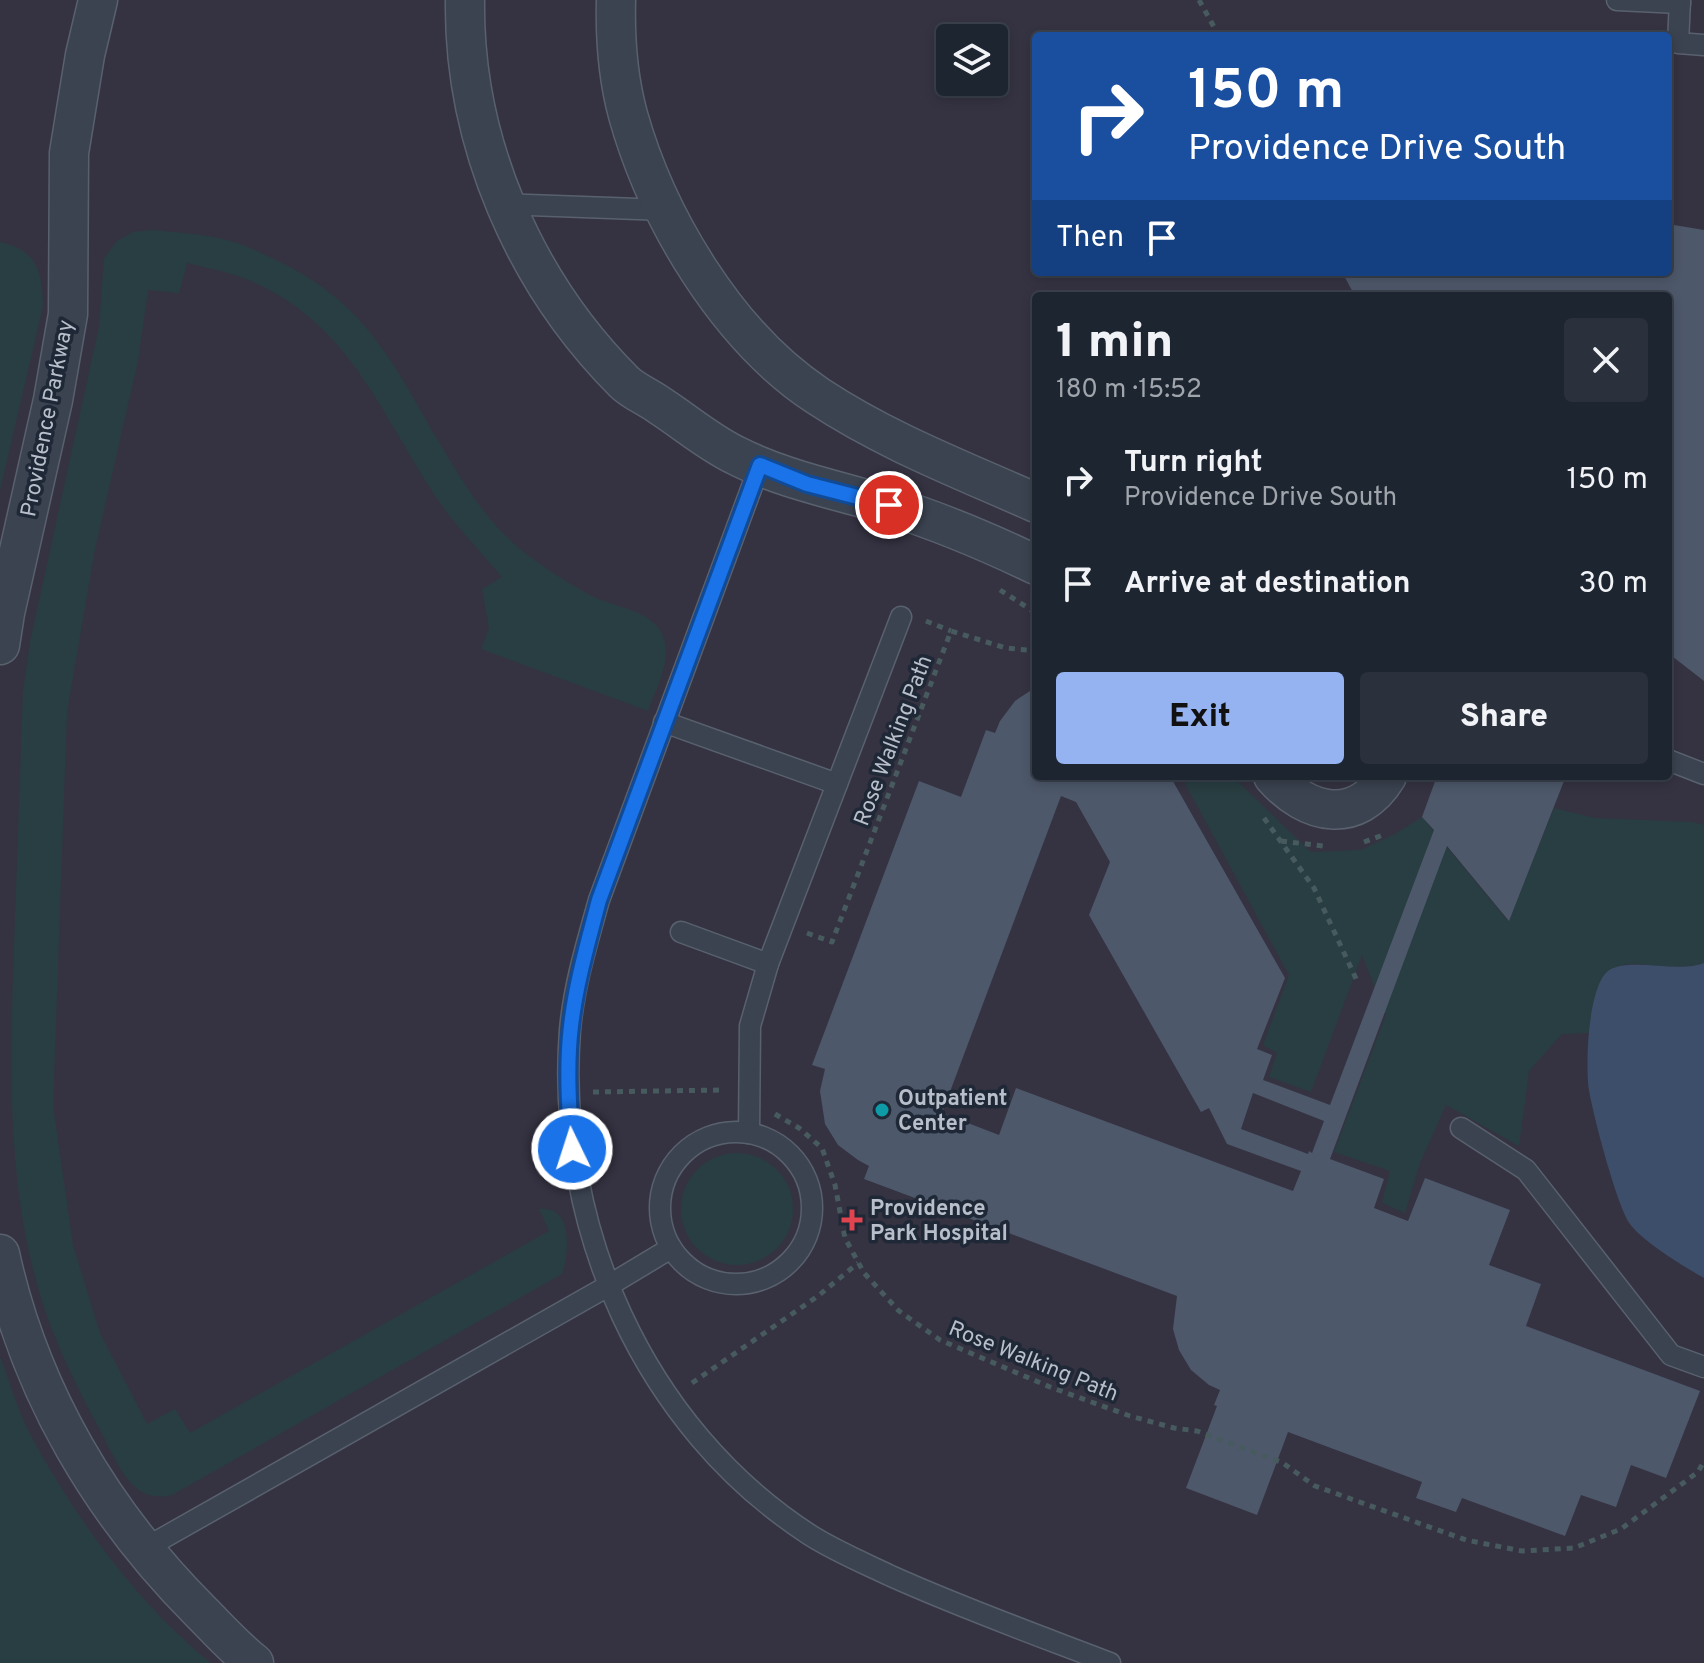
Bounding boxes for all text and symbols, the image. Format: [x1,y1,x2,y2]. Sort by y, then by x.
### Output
map controls [936,24,1008,96]
button: layers [936,24,1008,96]
text: 150 m [1188,58,1344,128]
icon: right [1056,64,1160,168]
text: Providence Drive South [1188,127,1566,173]
icon: arrive [1140,216,1184,260]
text: Then [1056,220,1124,257]
text: 1 min [1056,314,1173,374]
street label: Providence Parkway [16,318,81,519]
button: close [1564,318,1648,402]
text: 180 m · 15:52 [1056,374,1202,407]
text: Turn right [1124,445,1262,482]
icon: right [1056,458,1100,502]
text: 150 m [1567,462,1648,499]
pin [855,471,923,539]
text: Providence Drive South [1124,482,1397,515]
icon: arrive [867,483,911,527]
icon: arrive [1056,562,1100,606]
text: Arrive at destination [1124,566,1410,603]
text: 30 m [1579,566,1648,603]
street label: Rose Walking Path [849,652,939,830]
button: Exit [1056,672,1344,764]
button: Share [1360,672,1648,764]
place label: Outpatient Center [898,1086,1007,1138]
marker: Outpatient Center [873,1101,891,1119]
position arrow [530,1107,614,1191]
place label: Providence Park Hospital [870,1196,1008,1248]
marker: Providence Park Hospital [841,1209,863,1231]
street label: Rose Walking Path [944,1316,1122,1409]

